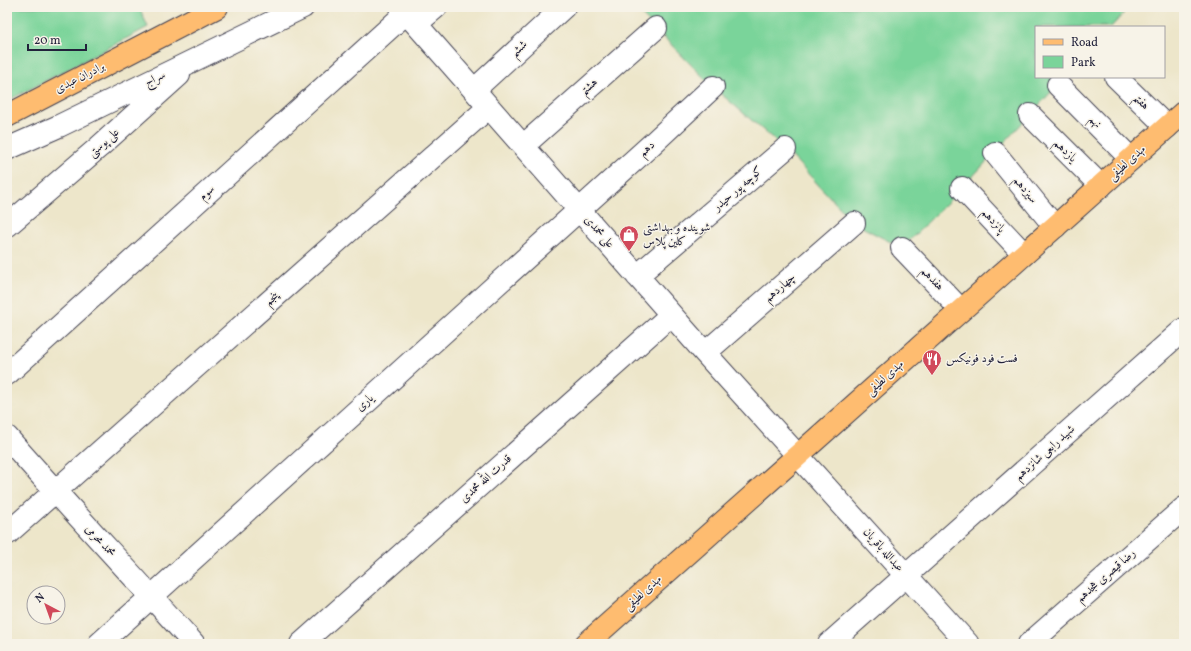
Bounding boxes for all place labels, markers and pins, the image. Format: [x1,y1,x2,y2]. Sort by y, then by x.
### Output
place label: شوینده و بهداشتی کلین پلاس [643,220,711,250]
shop icon: شوینده و بهداشتی کلین پلاس [618,224,640,252]
restaurant icon: فست فود فونیکس [921,348,943,376]
place label: فست فود فونیکس [946,351,1018,367]

